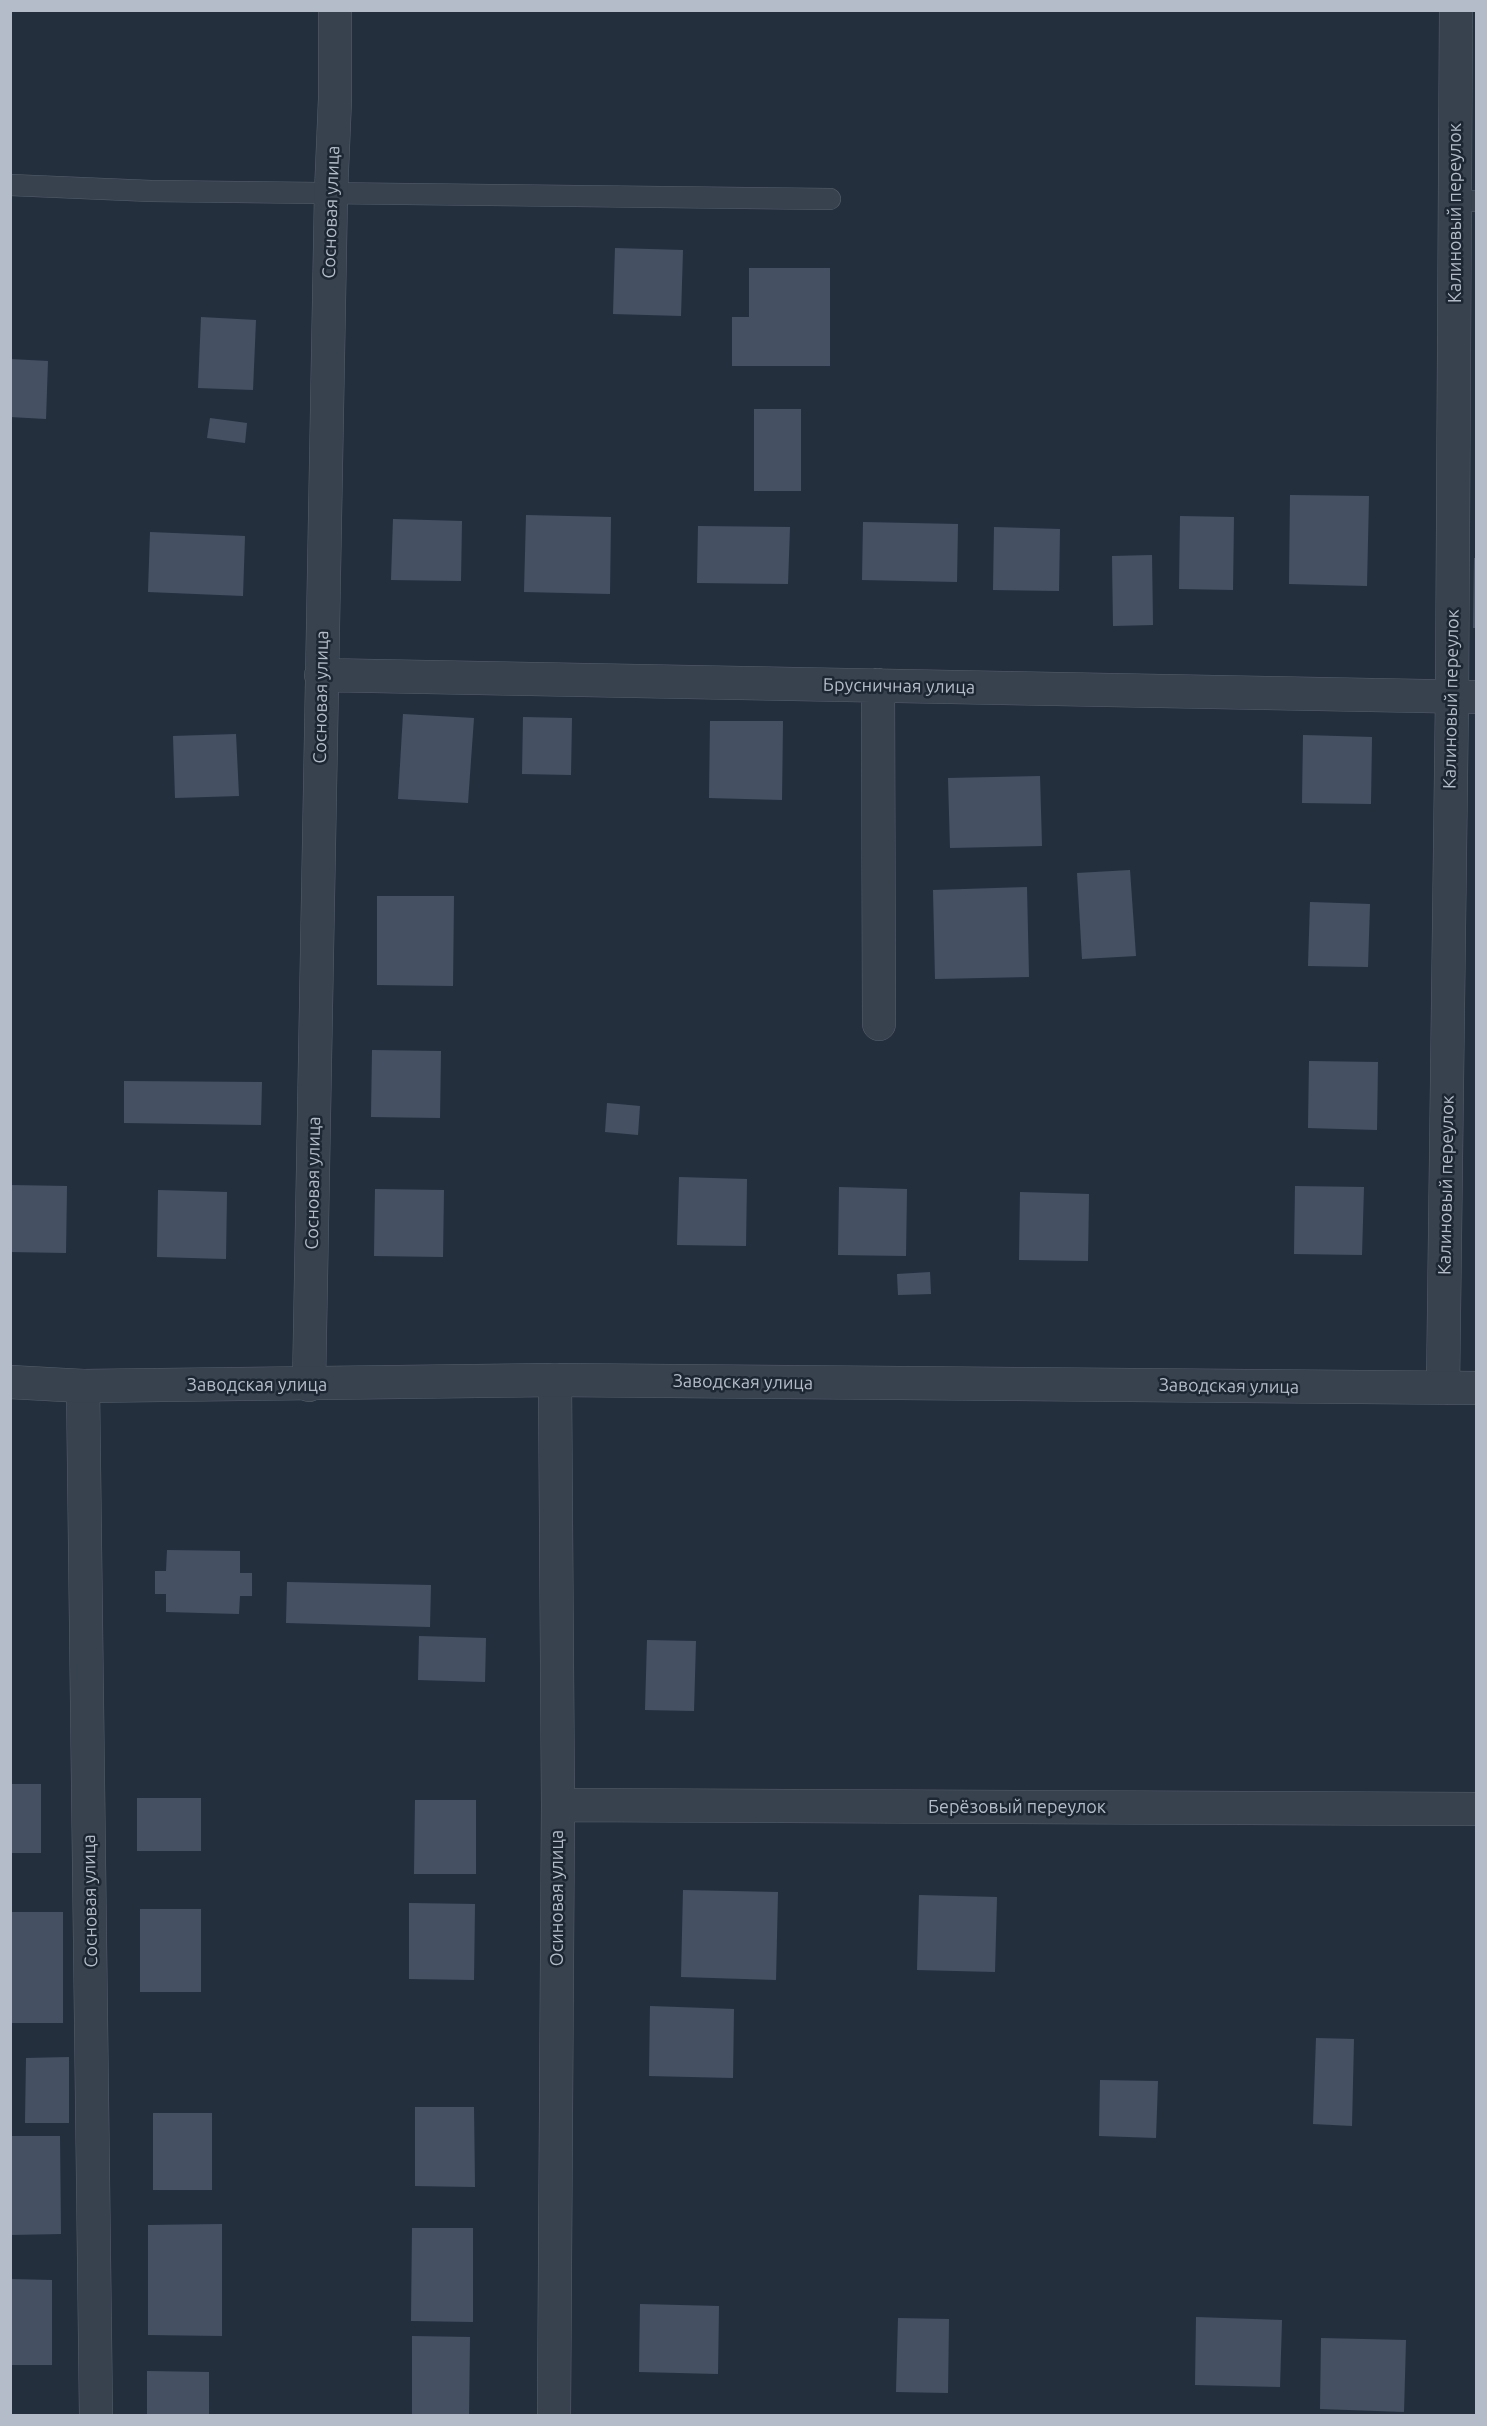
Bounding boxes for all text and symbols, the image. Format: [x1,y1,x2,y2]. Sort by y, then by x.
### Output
street label: Калиновый переулок [1444,123,1466,303]
street label: Сосновая улица [318,145,344,279]
street label: Калиновый переулок [1439,609,1463,789]
street label: Сосновая улица [309,630,333,764]
street label: Брусничная улица [823,674,975,698]
street label: Калиновый переулок [1434,1095,1458,1275]
street label: Сосновая улица [301,1116,325,1250]
street label: Заводская улица [673,1370,813,1394]
street label: Заводская улица [187,1374,327,1396]
street label: Заводская улица [1159,1374,1299,1398]
street label: Берёзовый переулок [928,1796,1106,1818]
street label: Осиновая улица [546,1830,568,1966]
street label: Сосновая улица [78,1834,102,1968]

